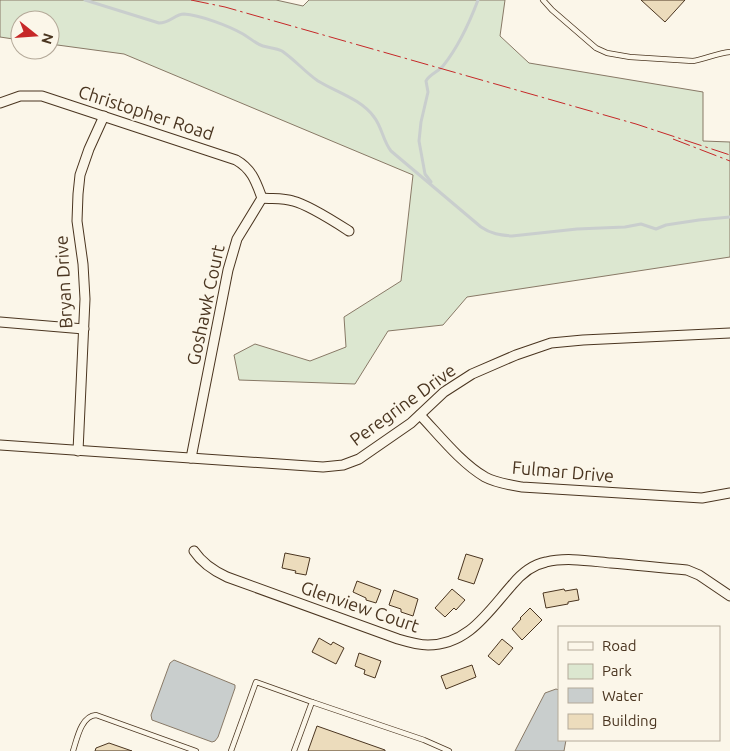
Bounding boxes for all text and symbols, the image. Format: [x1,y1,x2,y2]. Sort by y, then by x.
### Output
north arrow [10,10,60,60]
text: N [38,31,57,46]
street label: Christopher Road [76,81,216,143]
street label: Bryan Drive [51,235,75,329]
street label: Goshawk Court [182,243,228,367]
street label: Peregrine Drive [346,359,459,449]
street label: Fulmar Drive [511,457,615,485]
street label: Glenview Court [299,576,422,636]
legend [558,626,720,741]
text: Road [602,637,637,654]
text: Park [602,662,632,679]
text: Water [602,687,643,704]
text: Building [602,712,657,729]

